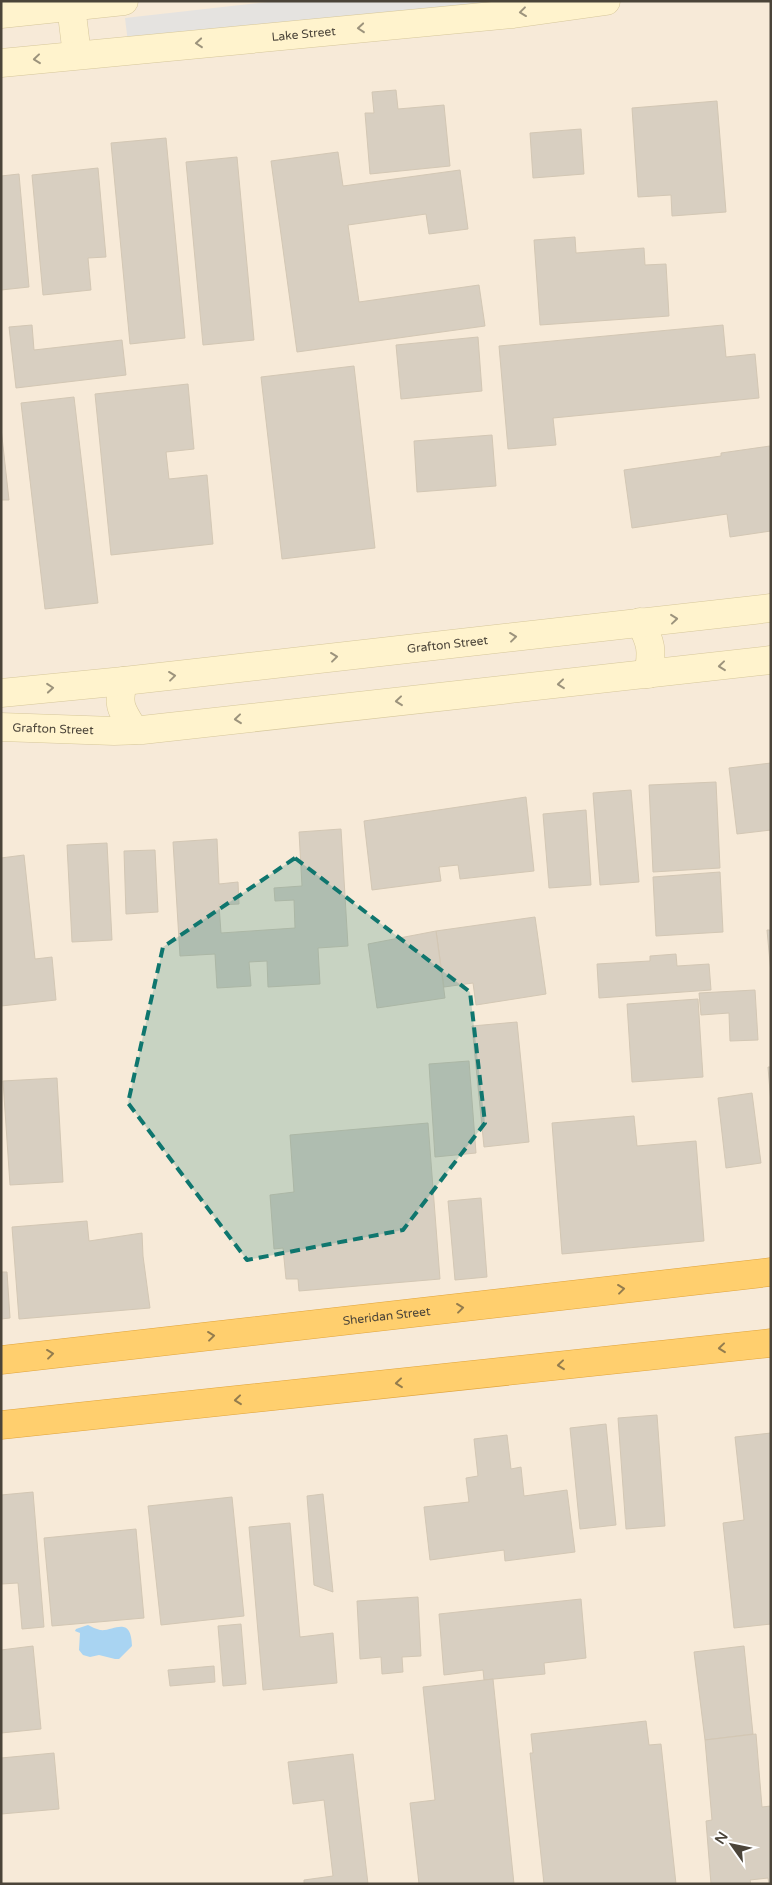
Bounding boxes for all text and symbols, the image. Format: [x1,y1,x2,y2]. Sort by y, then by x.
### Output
one-way arrow [518,6,526,17]
one-way arrow [357,22,365,33]
street label: Lake Street [271,24,337,44]
one-way arrow [195,37,203,48]
one-way arrow [33,53,41,64]
one-way arrow [670,613,678,624]
one-way arrow [509,632,517,643]
street label: Grafton Street [406,633,489,656]
one-way arrow [330,652,338,663]
one-way arrow [718,660,726,671]
one-way arrow [169,671,177,682]
one-way arrow [556,678,564,689]
one-way arrow [46,683,54,694]
one-way arrow [395,696,403,707]
one-way arrow [233,713,241,724]
street label: Grafton Street [12,720,94,737]
one-way arrow [617,1284,625,1295]
one-way arrow [456,1303,464,1314]
street label: Sheridan Street [342,1304,431,1328]
one-way arrow [207,1331,215,1342]
one-way arrow [718,1342,726,1353]
one-way arrow [46,1349,54,1360]
one-way arrow [556,1360,564,1371]
one-way arrow [395,1377,403,1388]
one-way arrow [233,1394,241,1405]
north arrow [707,1820,757,1870]
text: N [711,1829,732,1848]

